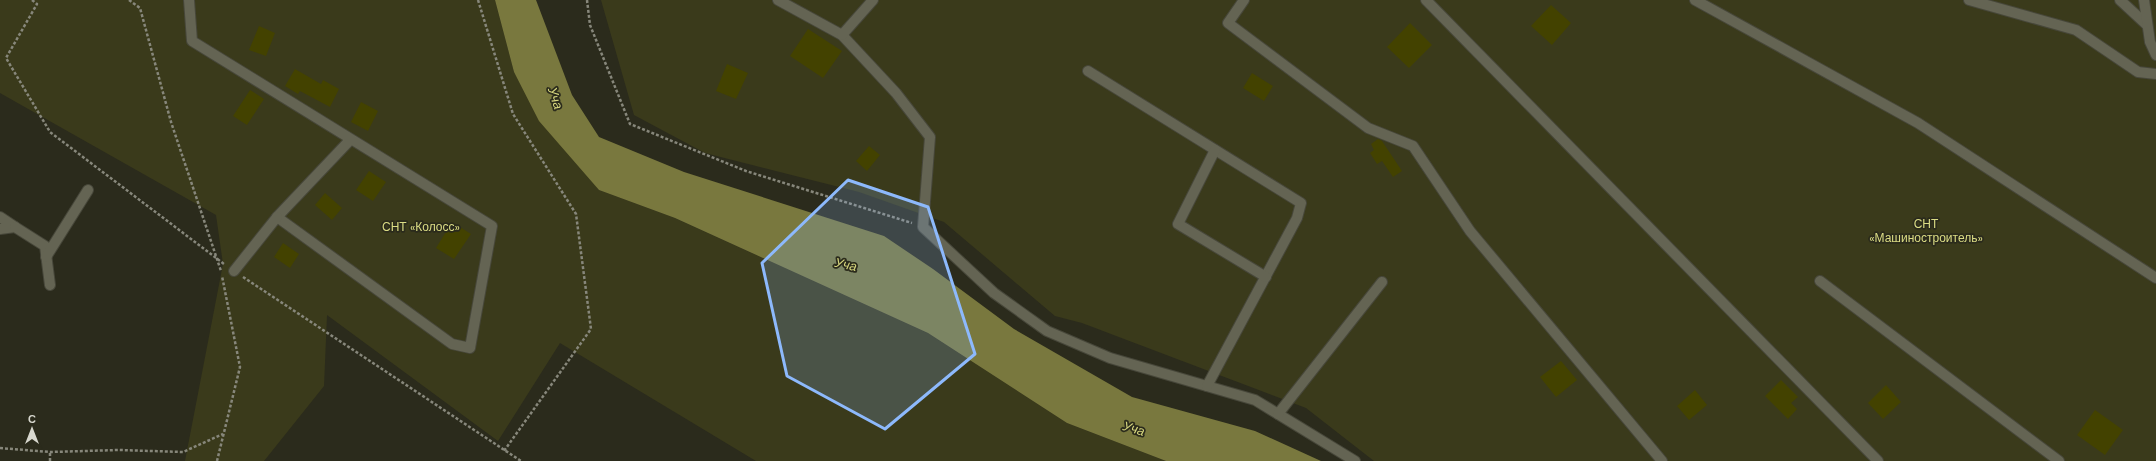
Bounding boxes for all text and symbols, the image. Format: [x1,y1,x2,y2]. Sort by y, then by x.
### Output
water label: Уча [544,84,567,111]
park label: СНТ «Машиностроитель» [1869,216,1983,246]
park label: СНТ «Колосс» [382,219,460,235]
water label: Уча [832,254,859,275]
north arrow [12,409,52,449]
text: С [28,412,36,426]
water label: Уча [1120,417,1147,440]

